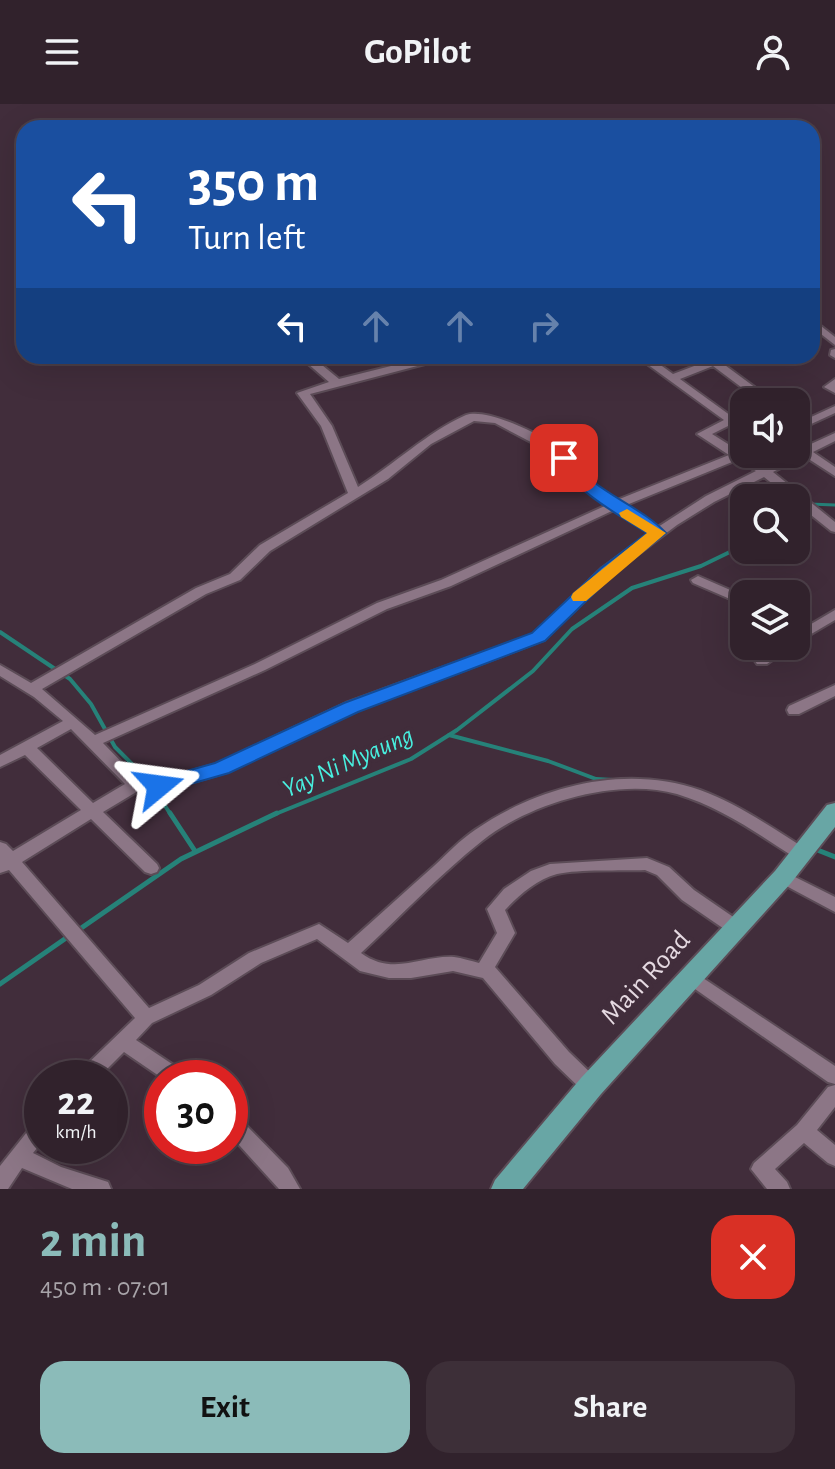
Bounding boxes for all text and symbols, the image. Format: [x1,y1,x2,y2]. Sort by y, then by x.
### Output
icon: menu [40,30,84,74]
icon: person [751,30,795,74]
text: GoPilot [364,34,471,70]
icon: left [56,152,160,256]
text: 350 m [188,155,319,211]
text: Turn left [188,220,305,256]
icon: left [270,304,314,348]
icon: ahead [354,304,398,348]
icon: ahead [438,304,482,348]
icon: right [522,304,566,348]
map controls [730,388,810,660]
button: sound [730,388,810,468]
pin [530,424,598,492]
icon: arrive [542,436,586,480]
button: search [730,484,810,564]
button: layers [730,580,810,660]
water label: Yay Ni Myaung [279,722,417,802]
position arrow [117,744,201,828]
street label: Main Road [596,926,696,1030]
speed limit sign: 30 [144,1060,248,1164]
text: 22 [57,1082,95,1122]
text: km/h [55,1122,97,1142]
button: close [711,1215,795,1299]
text: 2 min [40,1218,147,1266]
text: 450 m · 07:01 [40,1274,170,1300]
button: Exit [40,1361,410,1453]
button: Share [426,1361,795,1453]

